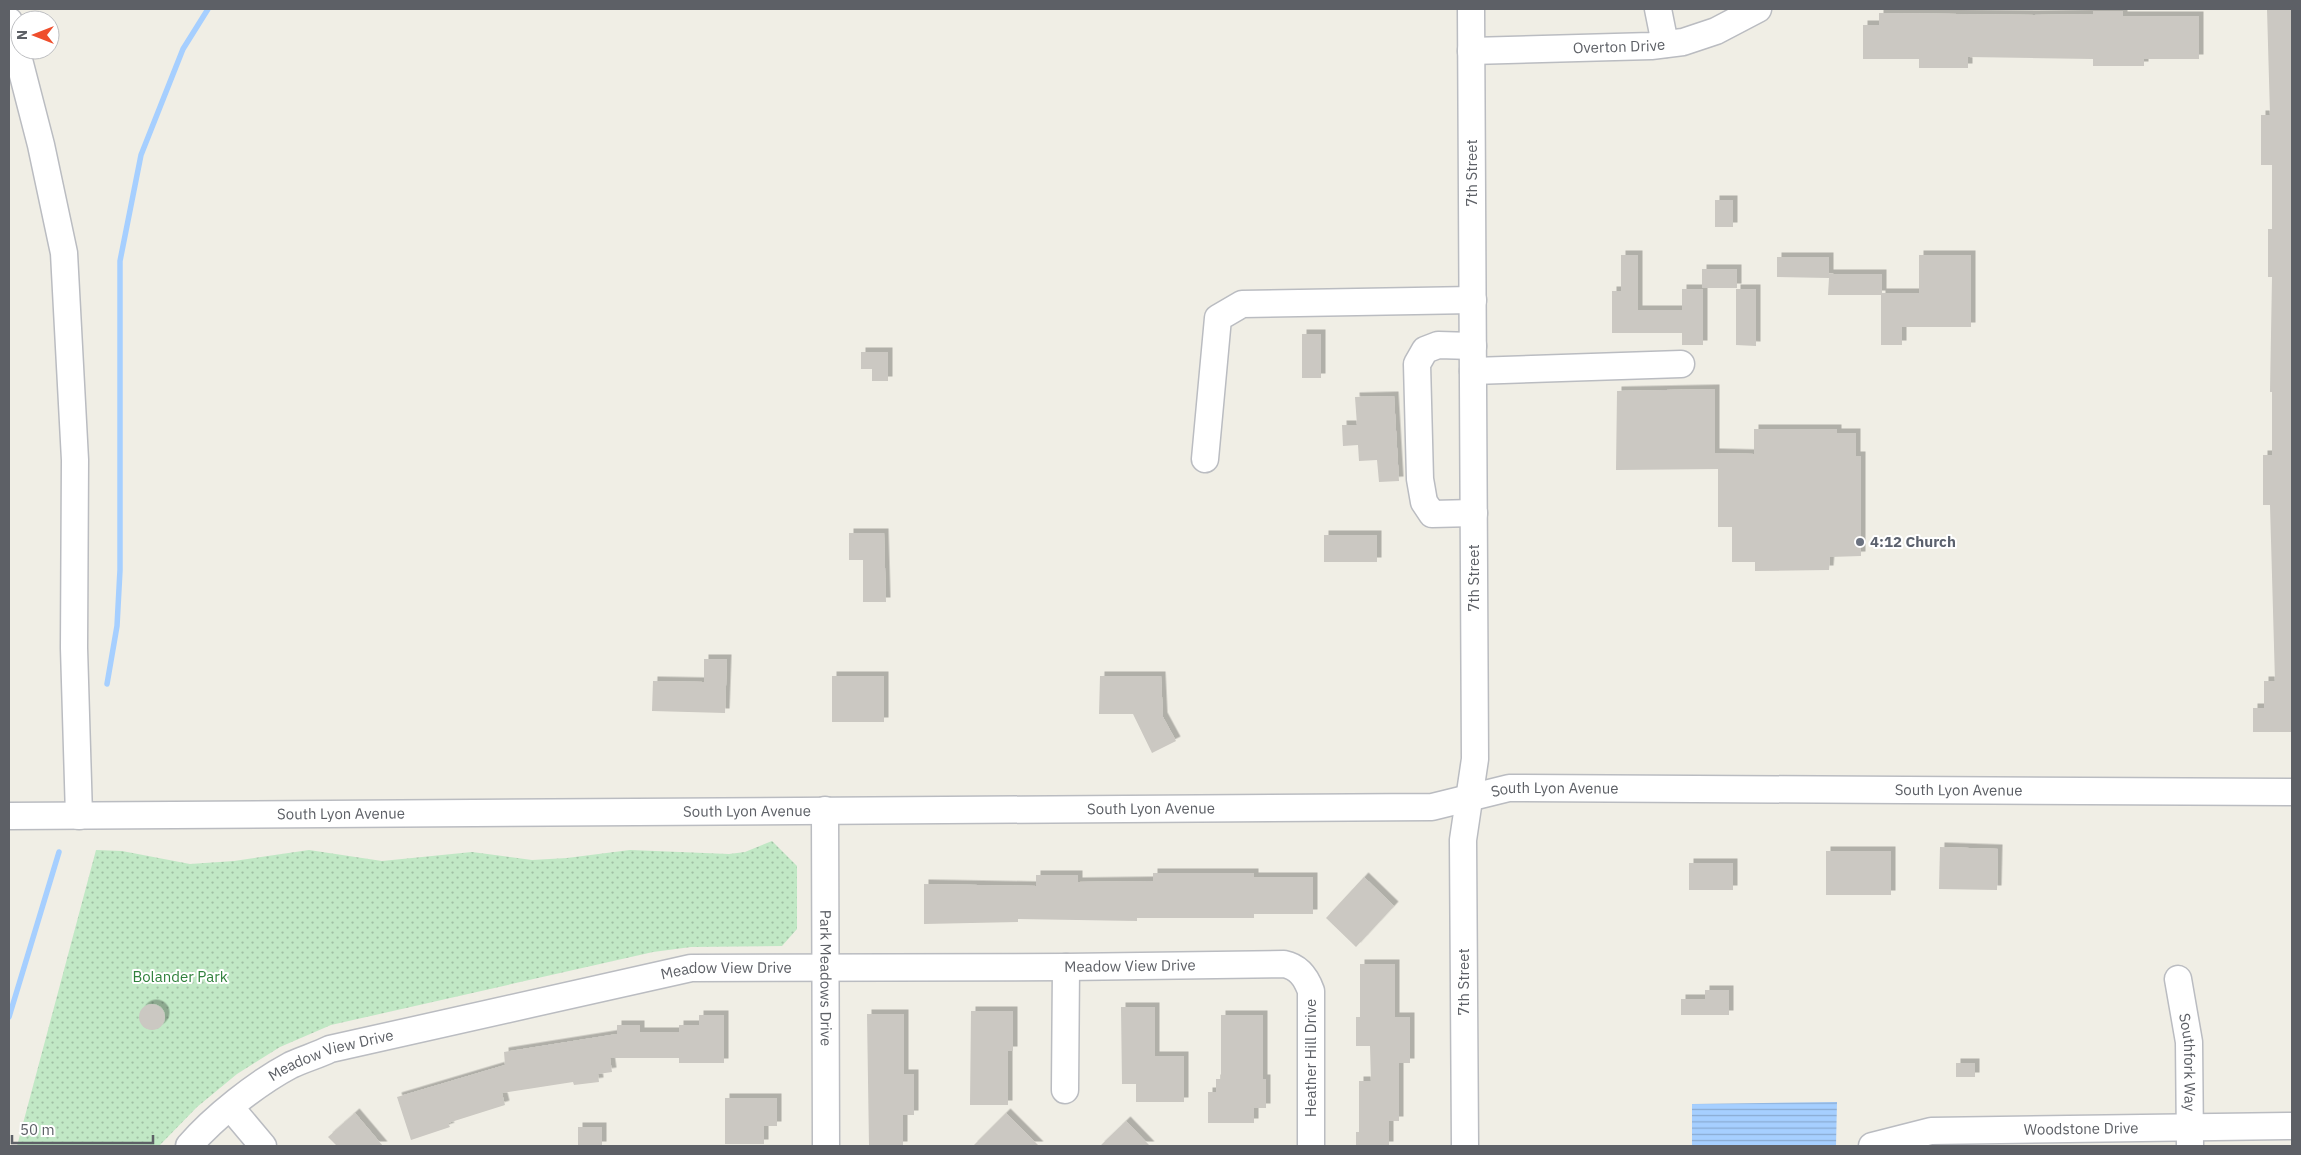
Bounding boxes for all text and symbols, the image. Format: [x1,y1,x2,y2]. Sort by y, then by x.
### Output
north arrow [10,10,60,60]
text: N [13,30,31,40]
street label: Overton Drive [1573,34,1666,57]
street label: 7th Street [1462,139,1481,207]
place label: 4:12 Church [1870,532,1956,551]
marker: 4:12 Church [1854,536,1866,548]
street label: 7th Street [1464,544,1483,612]
street label: South Lyon Avenue [1489,778,1619,801]
street label: South Lyon Avenue [1895,780,2023,800]
street label: South Lyon Avenue [1087,798,1215,818]
street label: South Lyon Avenue [683,801,811,821]
street label: South Lyon Avenue [277,803,405,823]
street label: Park Meadows Drive [816,910,836,1046]
street label: 7th Street [1454,948,1473,1016]
street label: Meadow View Drive [1064,955,1196,976]
street label: Meadow View Drive [659,958,792,984]
park label: Bolander Park [132,967,228,986]
street label: Heather Hill Drive [1301,999,1320,1117]
street label: Southfork Way [2175,1012,2200,1112]
street label: Meadow View Drive [265,1025,395,1085]
scale bar [12,1112,154,1144]
street label: Woodstone Drive [2024,1118,2139,1139]
text: 50 m [20,1120,55,1139]

